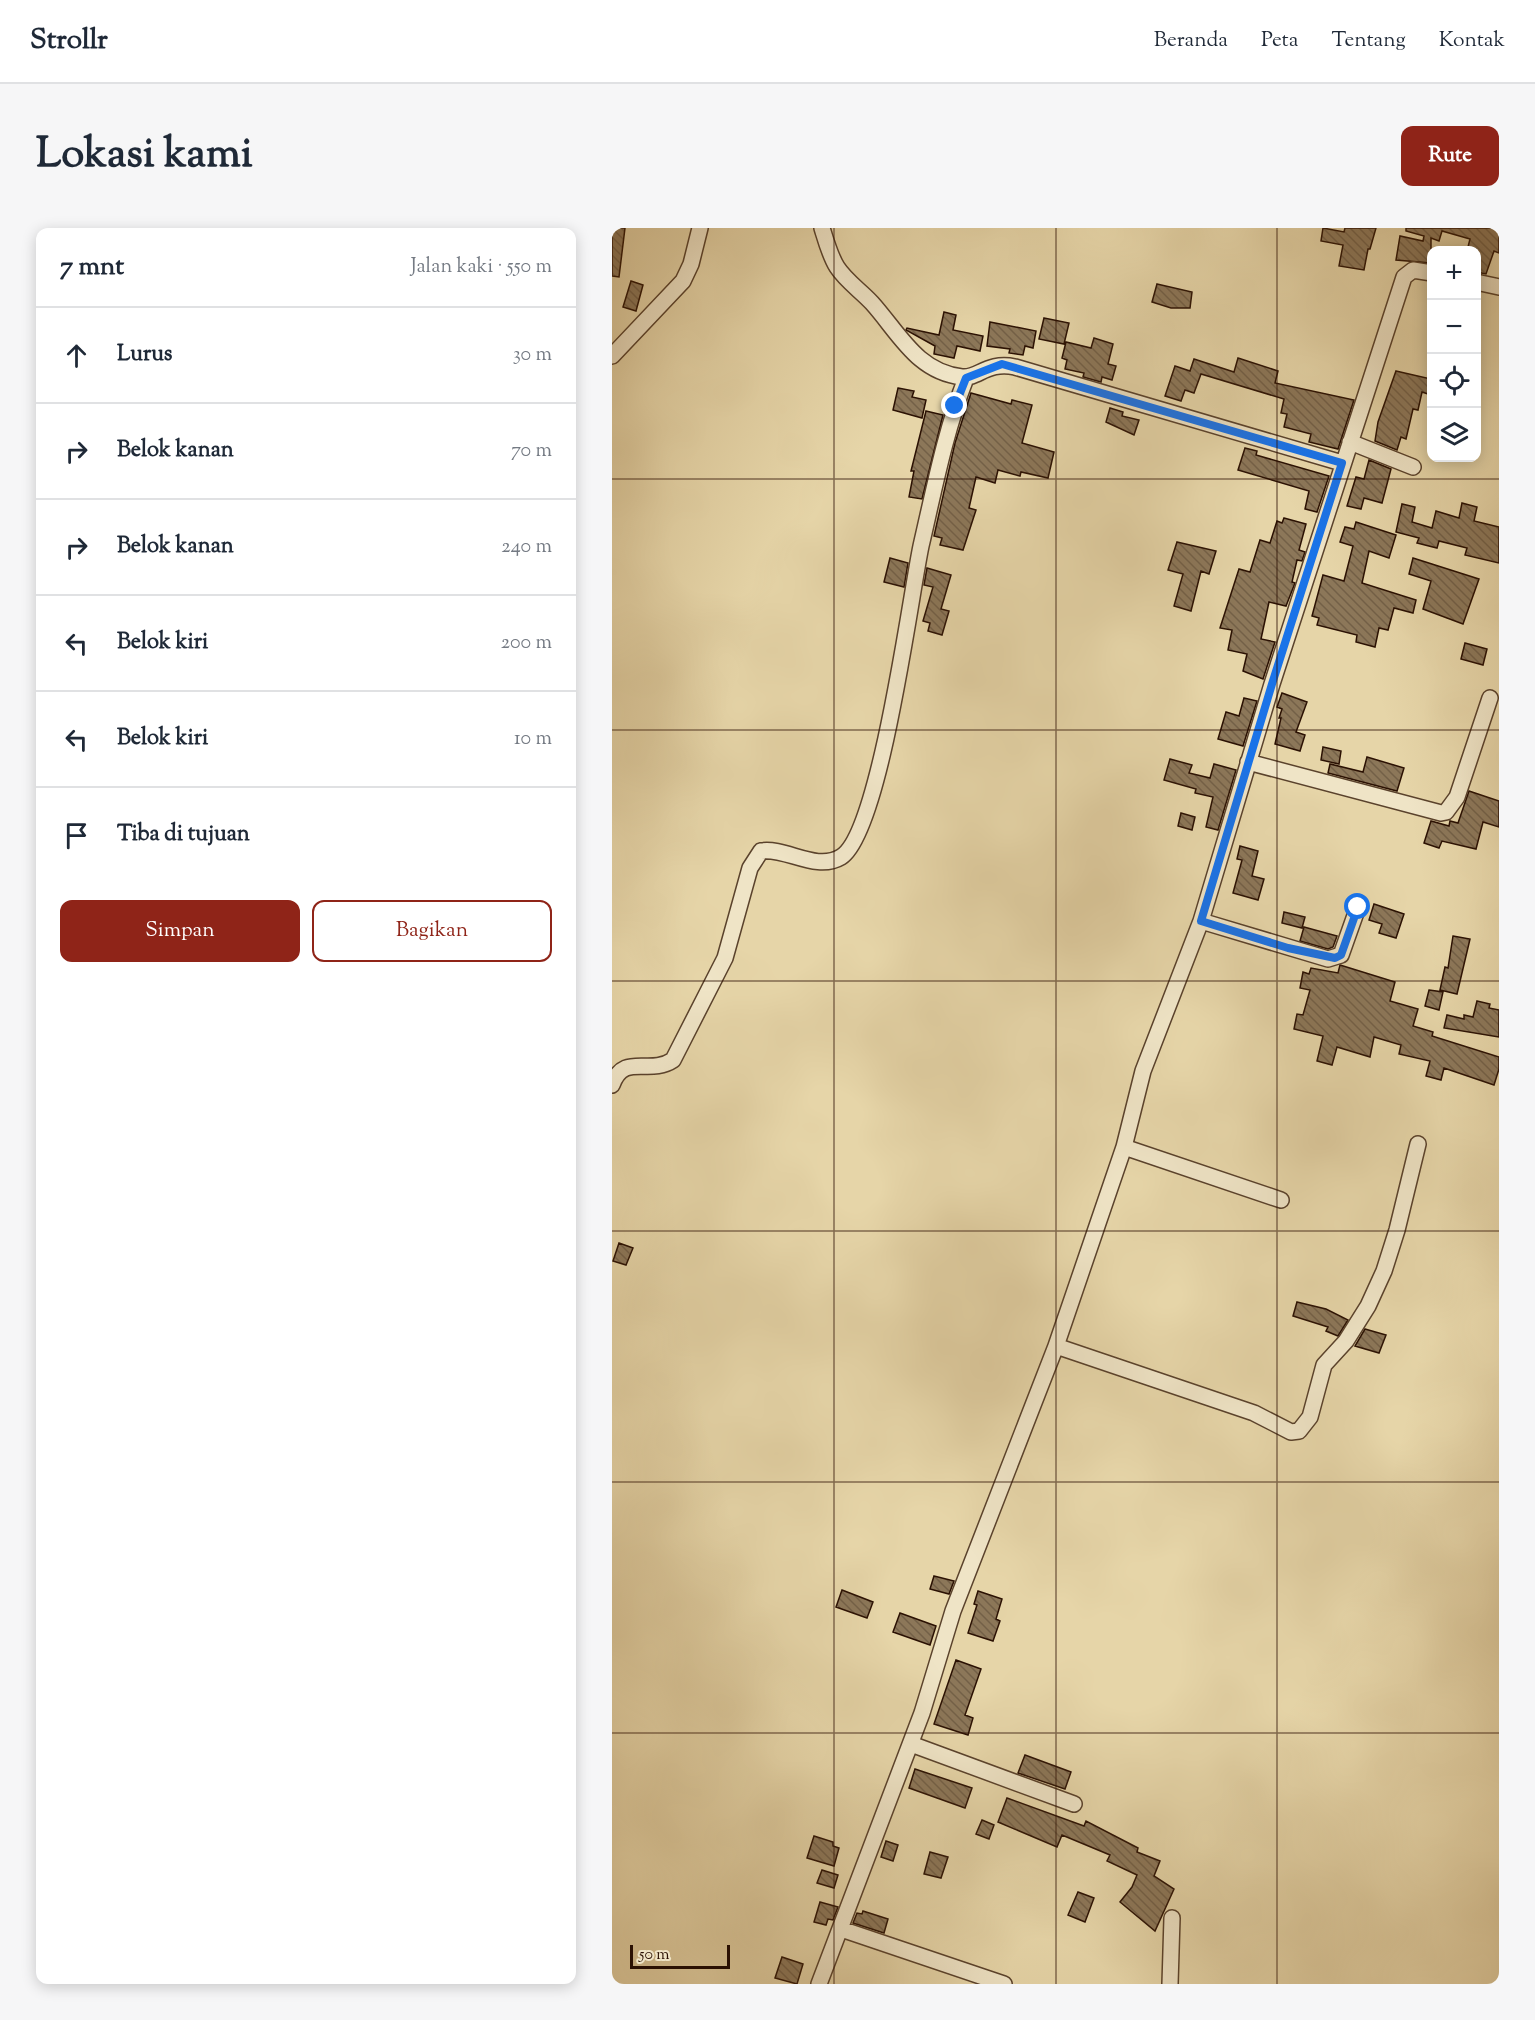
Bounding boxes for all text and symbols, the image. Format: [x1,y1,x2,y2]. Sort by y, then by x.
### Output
text: Strollr [30,21,108,61]
text: Beranda [1154,26,1228,56]
text: Peta [1261,26,1299,56]
text: Tentang [1332,26,1406,56]
text: Kontak [1439,26,1505,56]
text: Lokasi kami [36,126,253,186]
button: Rute [1401,126,1499,186]
map controls [1427,246,1481,462]
button: + [1427,246,1481,300]
text: 7 mnt [60,249,124,286]
text: Jalan kaki · 550 m [411,253,552,282]
button: − [1427,300,1481,354]
icon: ahead [60,339,93,372]
text: Lurus [117,339,173,371]
text: 30 m [513,341,552,370]
button: locate [1427,354,1481,408]
route end [941,392,967,418]
button: layers [1427,408,1481,462]
icon: right [60,435,93,468]
text: Belok kanan [117,435,234,467]
text: 70 m [511,437,552,466]
icon: right [60,531,93,564]
text: Belok kanan [117,531,234,563]
text: 240 m [501,533,552,562]
icon: left [60,627,93,660]
text: Belok kiri [117,627,208,659]
text: 200 m [501,629,552,658]
icon: left [60,723,93,756]
text: Belok kiri [117,723,208,755]
text: 10 m [514,725,552,754]
icon: arrive [60,819,93,852]
text: Tiba di tujuan [117,819,250,851]
route start [1344,893,1370,919]
button: Simpan [60,900,300,962]
button: Bagikan [312,900,552,962]
scale bar [630,1942,730,1970]
text: 50 m [639,1944,670,1967]

